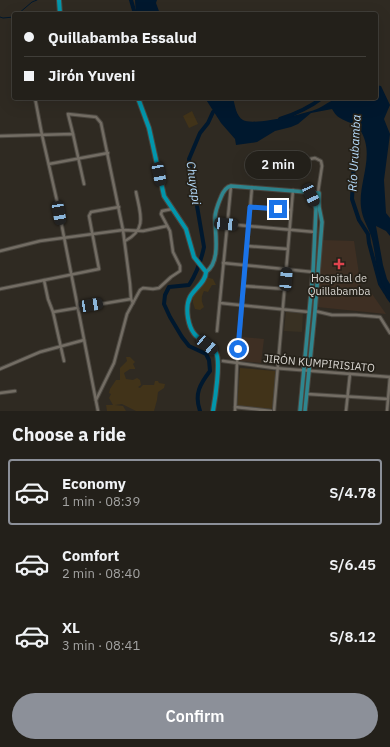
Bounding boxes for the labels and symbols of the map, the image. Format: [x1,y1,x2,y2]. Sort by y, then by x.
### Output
water label: Río Urubamba [344,114,364,192]
callout: 2 min [245,151,311,179]
water label: Chuyapi [184,160,205,206]
car [151,161,167,187]
car [300,182,322,208]
car [51,200,67,226]
route end [269,200,287,218]
car [214,217,238,231]
marker: Hospital de Quillabamba [333,258,345,270]
car [279,267,293,291]
place label: Hospital de Quillabamba [308,271,370,298]
car [78,297,104,313]
car [194,333,220,357]
route start [229,340,247,358]
street label: JIRÓN KUMPIRISIATO [263,351,376,375]

